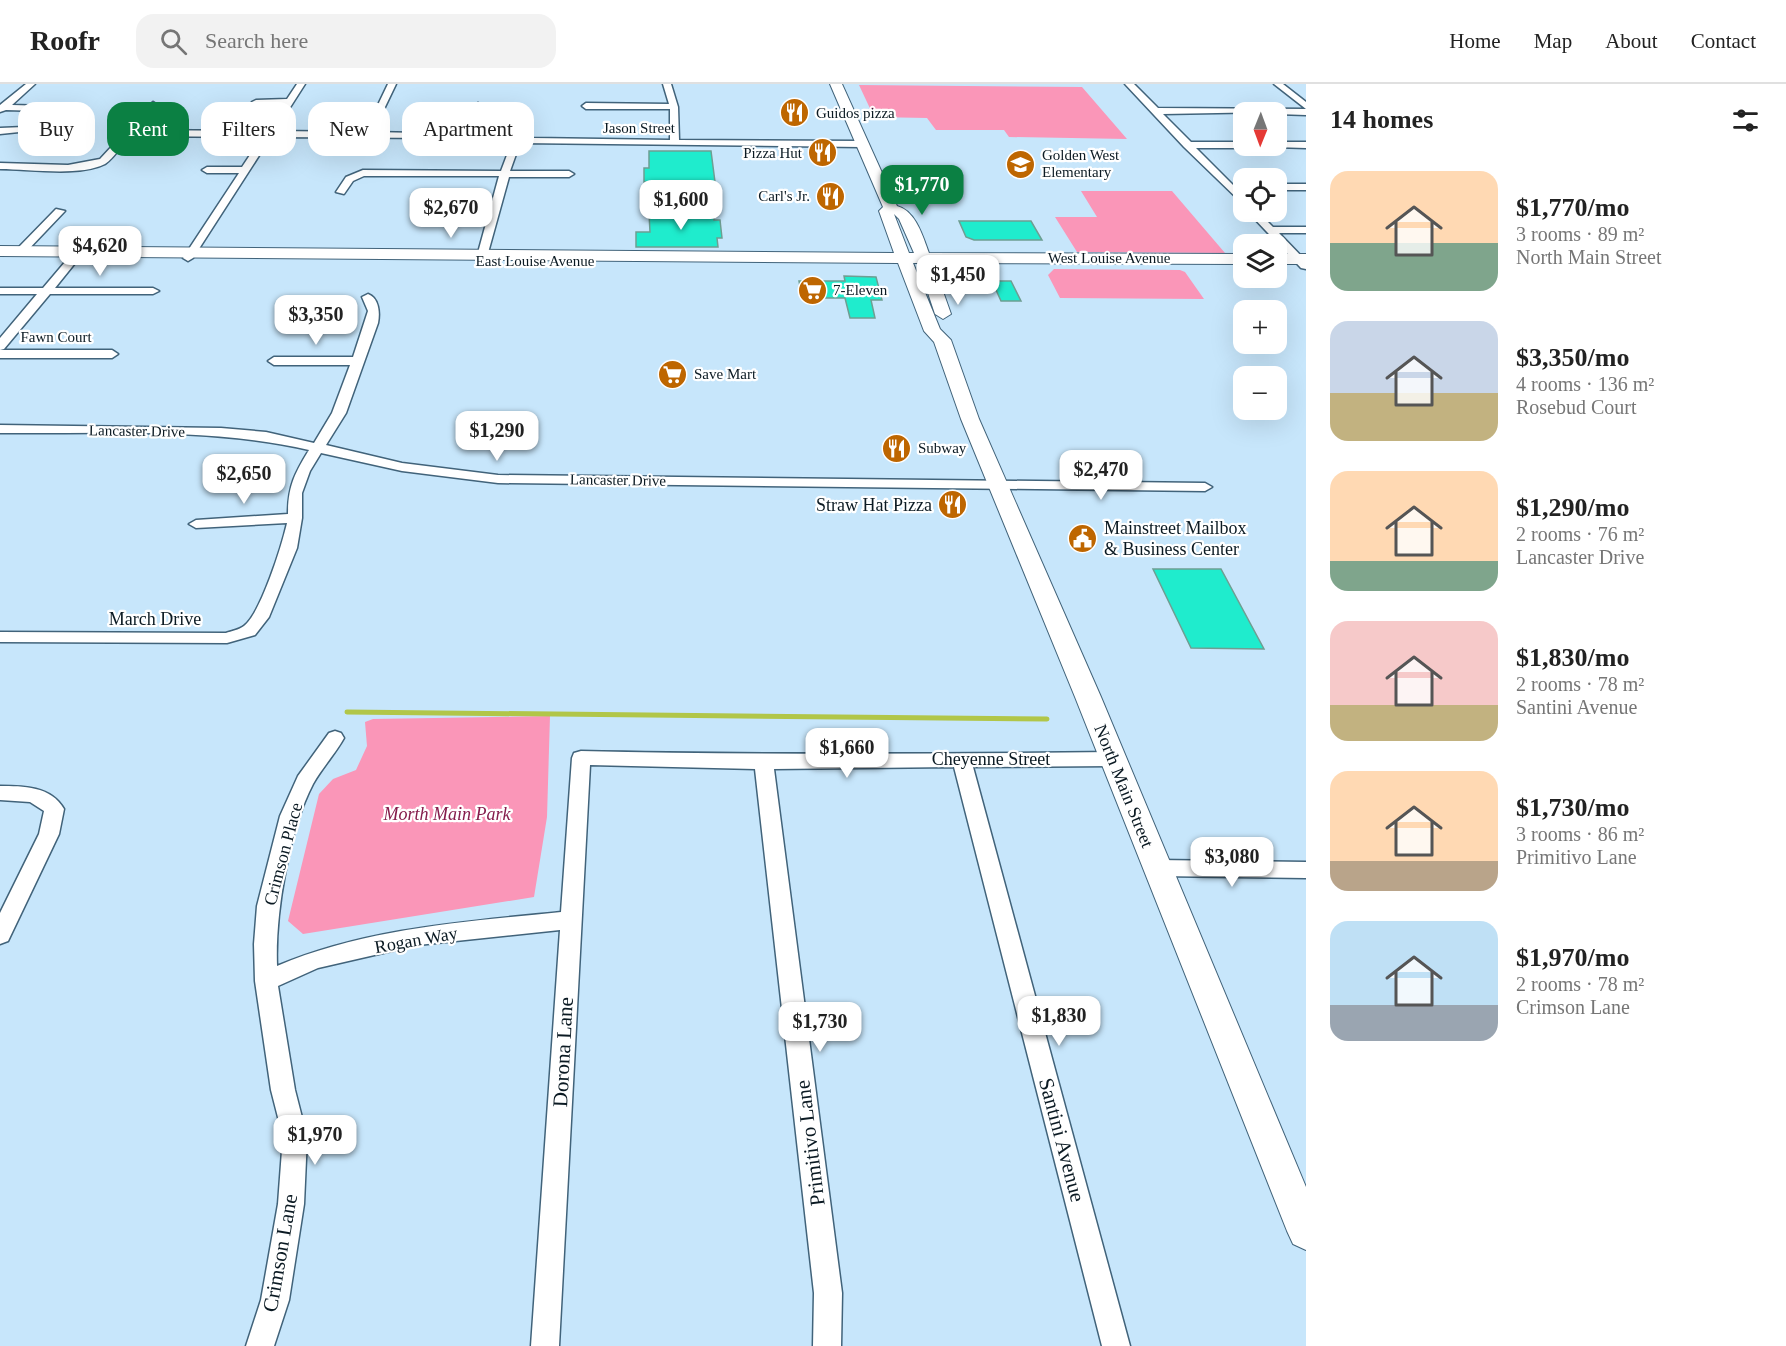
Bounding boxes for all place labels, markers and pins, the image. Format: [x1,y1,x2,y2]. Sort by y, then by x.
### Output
restaurant icon: Guidos pizza [779,97,811,129]
place label: Guidos pizza [816,105,895,121]
restaurant icon: Pizza Hut [807,137,839,169]
place label: Pizza Hut [743,145,803,161]
place label: Golden West Elementary [1042,147,1120,180]
school or university icon: Golden West Elementary [1005,148,1037,180]
pin: $1,770 [873,165,971,216]
pin: $1,600 [632,180,730,231]
restaurant icon: Carl's Jr. [815,180,847,212]
pin: $2,670 [402,188,500,239]
place label: Carl's Jr. [758,188,810,204]
pin: $4,620 [51,226,149,277]
pin: $1,450 [909,255,1007,306]
supermarket icon: 7-Eleven [796,274,828,306]
place label: 7-Eleven [833,282,888,298]
pin: $3,350 [267,295,365,346]
supermarket icon: Save Mart [657,358,689,390]
place label: Save Mart [694,366,757,382]
pin: $1,290 [448,411,546,462]
restaurant icon: Subway [881,432,913,464]
place label: Subway [918,440,967,456]
pin: $2,470 [1052,450,1150,501]
pin: $2,650 [195,454,293,505]
restaurant icon: Straw Hat Pizza [937,489,969,521]
place label: Straw Hat Pizza [816,495,932,515]
place label: Mainstreet Mailbox & Business Center [1104,518,1246,559]
public building icon: Mainstreet Mailbox & Business Center [1067,522,1099,554]
pin: $1,660 [798,728,896,779]
pin: $3,080 [1183,837,1281,888]
pin: $1,830 [1010,996,1108,1047]
pin: $1,730 [771,1002,869,1053]
pin: $1,970 [266,1115,364,1166]

